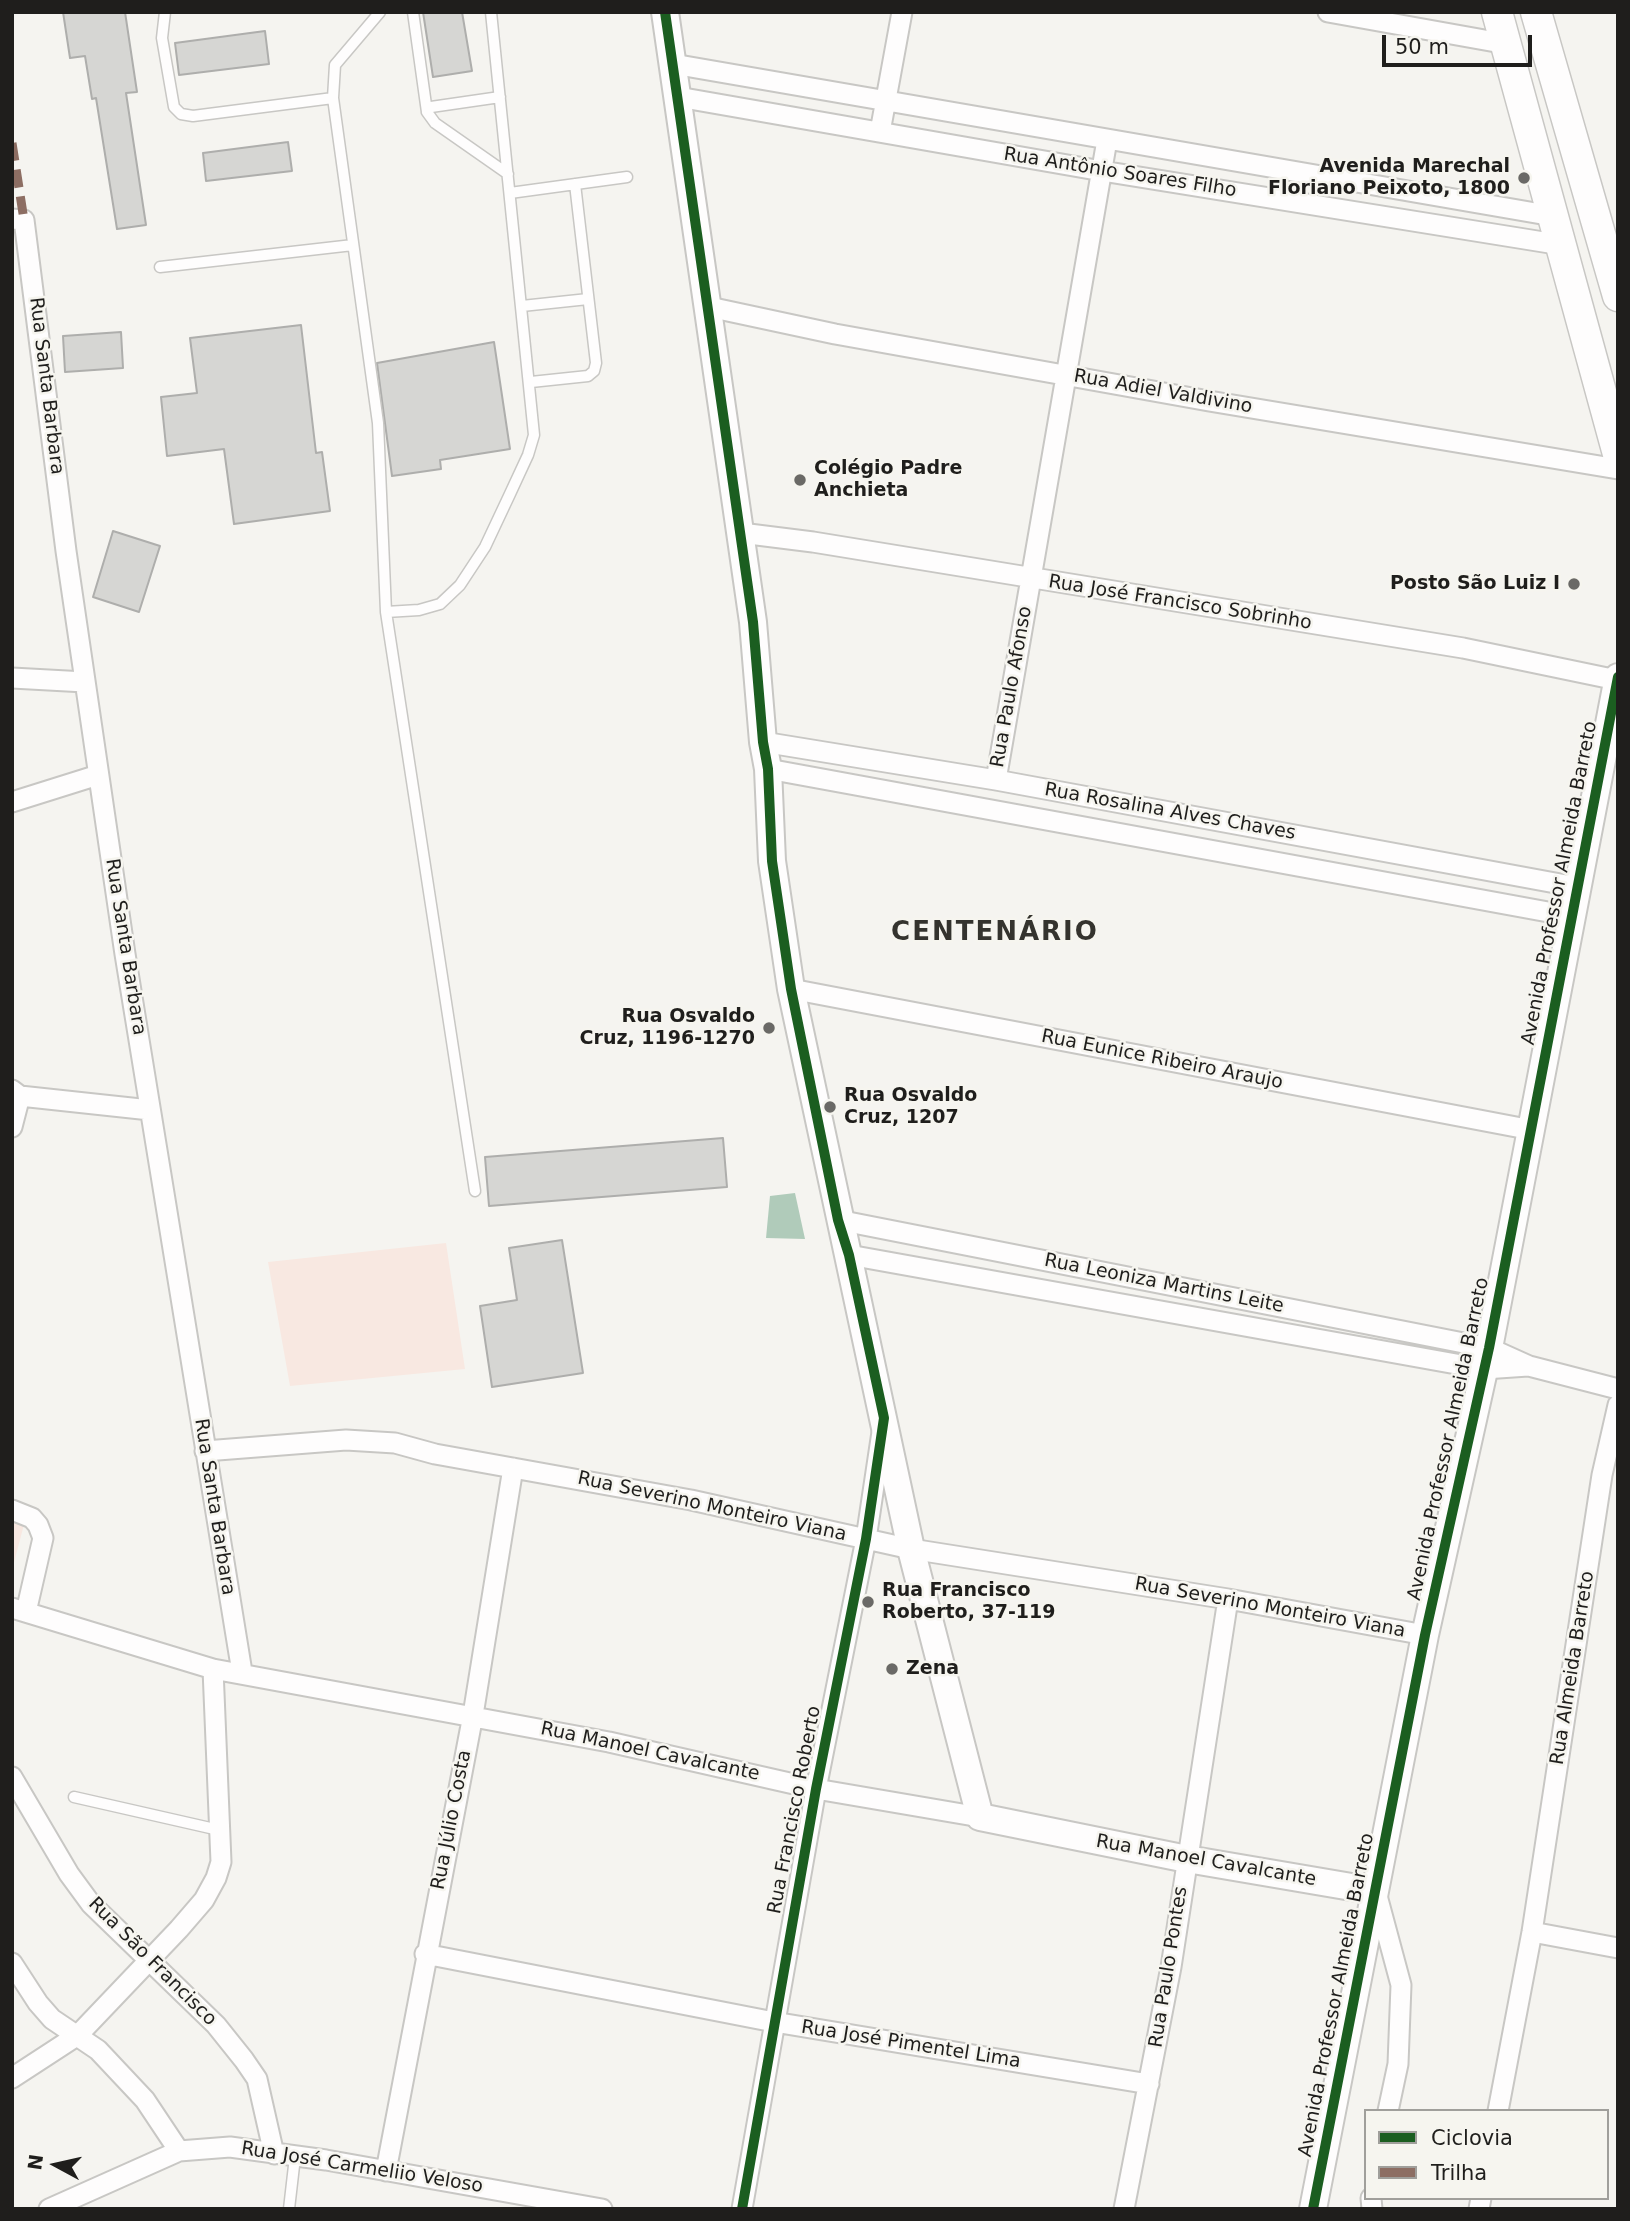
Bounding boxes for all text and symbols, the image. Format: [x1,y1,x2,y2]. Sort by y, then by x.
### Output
scale bar [1385,21,1536,65]
text: 50 m [1395,35,1449,59]
street label: Rua Antônio Soares Filho [1002,143,1238,203]
place label: Avenida Marechal Floriano Peixoto, 1800 [1268,156,1510,200]
marker: Avenida Marechal Floriano Peixoto, 1800 [1516,170,1532,186]
street label: Rua Santa Barbara [24,296,68,476]
street label: Rua Adiel Valdivino [1072,365,1254,419]
place label: Colégio Padre Anchieta [814,458,962,502]
marker: Colégio Padre Anchieta [792,472,808,488]
street label: Rua José Francisco Sobrinho [1047,571,1313,635]
place label: Posto São Luiz I [1390,573,1560,595]
marker: Posto São Luiz I [1566,576,1582,592]
street label: Rua Paulo Afonso [987,605,1037,769]
street label: Avenida Professor Almeida Barreto [1517,719,1603,1047]
street label: Rua Rosalina Alves Chaves [1043,779,1297,845]
street label: Rua Santa Barbara [100,857,150,1037]
district label: CENTENÁRIO [892,917,1098,949]
place label: Rua Osvaldo Cruz, 1196-1270 [580,1006,755,1050]
marker: Rua Osvaldo Cruz, 1196-1270 [761,1020,777,1036]
street label: Rua Eunice Ribeiro Araujo [1039,1025,1285,1095]
place label: Rua Osvaldo Cruz, 1207 [844,1085,977,1129]
marker: Rua Osvaldo Cruz, 1207 [822,1099,838,1115]
street label: Rua Leoniza Martins Leite [1042,1250,1286,1318]
street label: Avenida Professor Almeida Barreto [1404,1275,1494,1603]
street label: Rua Santa Barbara [189,1417,239,1597]
street label: Rua Severino Monteiro Viana [575,1467,849,1547]
street label: Rua Almeida Barreto [1546,1569,1600,1767]
street label: Rua Severino Monteiro Viana [1133,1573,1407,1643]
place label: Rua Francisco Roberto, 37-119 [882,1580,1055,1624]
marker: Rua Francisco Roberto, 37-119 [860,1594,876,1610]
place label: Zena [906,1658,959,1680]
marker: Zena [884,1661,900,1677]
street label: Rua Francisco Roberto [764,1704,826,1916]
street label: Rua Manoel Cavalcante [539,1718,761,1786]
street label: Rua Júlio Costa [427,1748,477,1892]
street label: Rua Manoel Cavalcante [1094,1830,1318,1892]
street label: Avenida Professor Almeida Barreto [1294,1831,1380,2159]
street label: Rua Paulo Pontes [1145,1885,1193,2049]
street label: Rua São Francisco [83,1893,221,2031]
street label: Rua José Pimentel Lima [800,2016,1022,2074]
legend [1364,2109,1609,2200]
text: Ciclovia [1431,2126,1513,2150]
north arrow [21,2130,91,2200]
street label: Rua José Carmeliio Veloso [239,2138,485,2198]
text: N [23,2153,47,2171]
text: Trilha [1431,2161,1487,2185]

